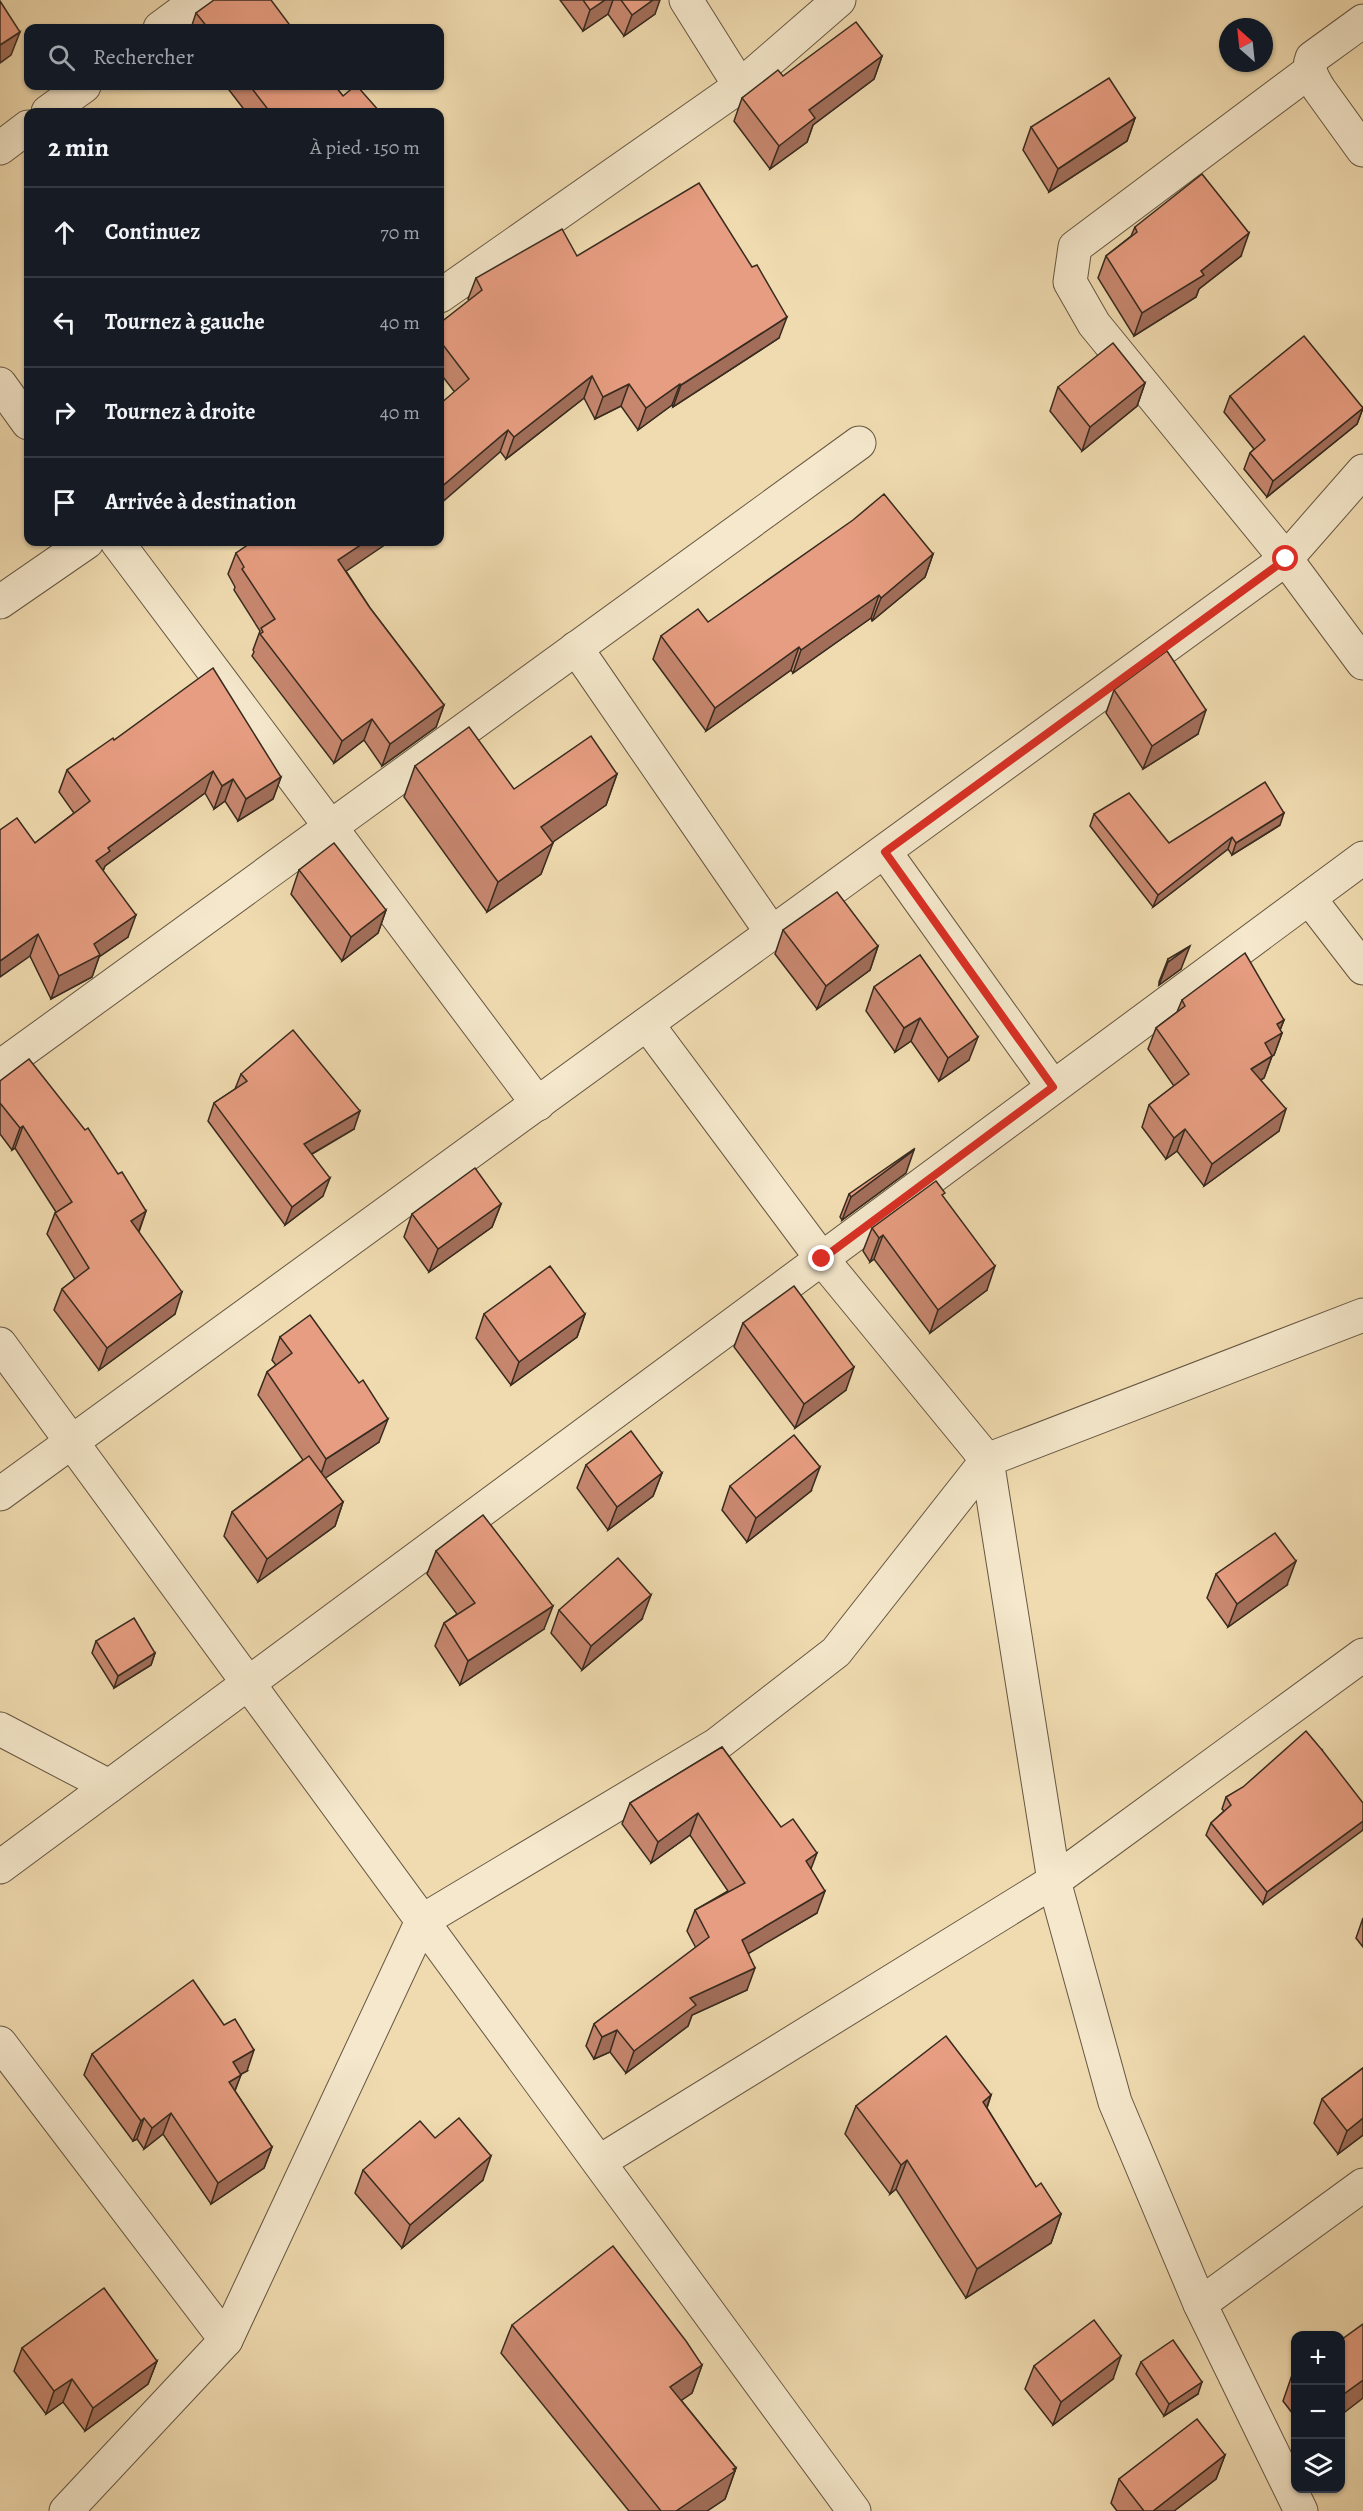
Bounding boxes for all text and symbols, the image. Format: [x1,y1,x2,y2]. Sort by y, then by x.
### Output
north arrow [1219,18,1273,72]
search box [24,24,444,90]
icon: search [45,41,78,74]
text: Rechercher [93,42,194,72]
text: 2 min [48,130,109,165]
text: À pied · 150 m [310,134,420,161]
icon: ahead [48,216,81,249]
text: Continuez [105,217,200,247]
text: 70 m [380,219,420,246]
icon: left [48,306,81,339]
text: Tournez à gauche [105,307,265,337]
text: 40 m [380,309,420,336]
icon: right [48,396,81,429]
text: Tournez à droite [105,397,256,427]
text: 40 m [380,399,420,426]
icon: arrive [48,486,81,519]
text: Arrivée à destination [105,487,296,517]
route start [1272,545,1298,571]
route end [808,1245,834,1271]
map controls [1291,2331,1345,2493]
button: + [1291,2331,1345,2385]
button: − [1291,2385,1345,2439]
button: layers [1291,2439,1345,2493]

